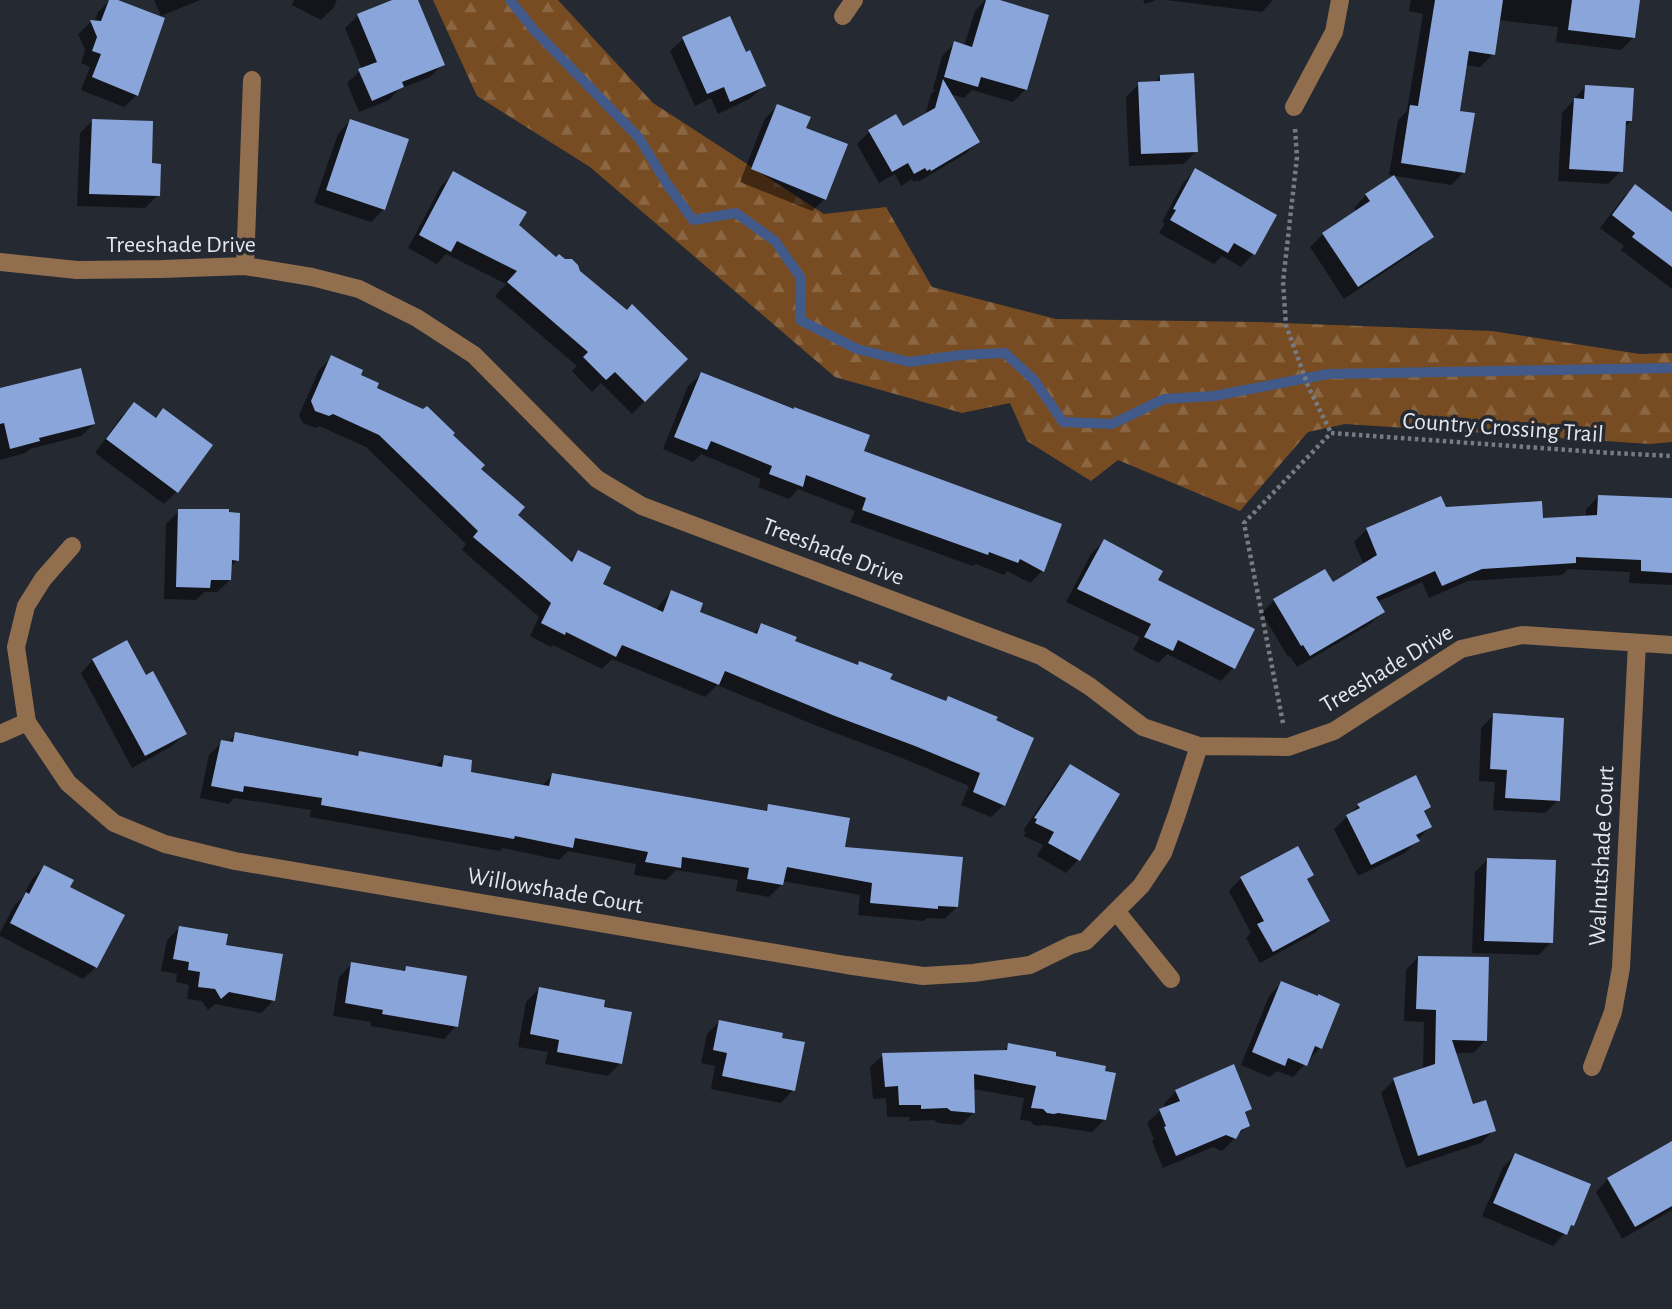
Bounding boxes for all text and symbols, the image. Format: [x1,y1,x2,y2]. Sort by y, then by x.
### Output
street label: Treeshade Drive [106,233,256,257]
street label: Country Crossing Trail [1402,409,1604,447]
street label: Treeshade Drive [759,514,907,590]
street label: Treeshade Drive [1317,620,1457,718]
street label: Walnutshade Court [1585,765,1619,947]
street label: Willowshade Court [465,864,645,918]

